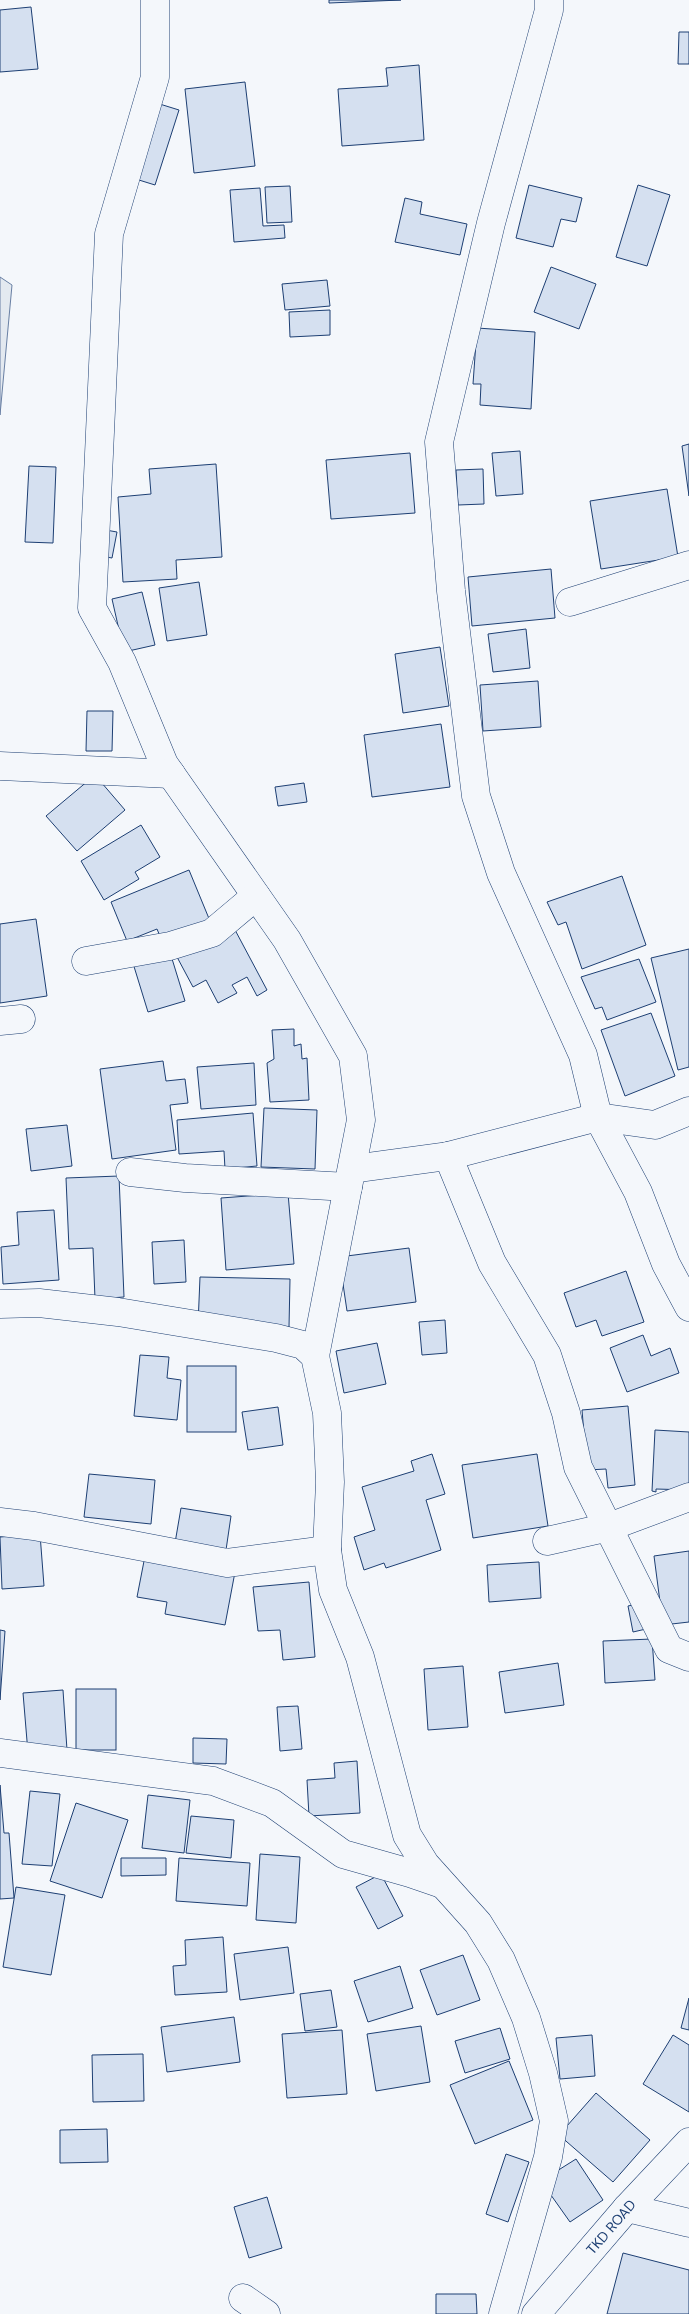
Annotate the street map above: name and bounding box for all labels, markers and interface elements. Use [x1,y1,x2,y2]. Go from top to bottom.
street label: TKD ROAD [582,2196,640,2258]

